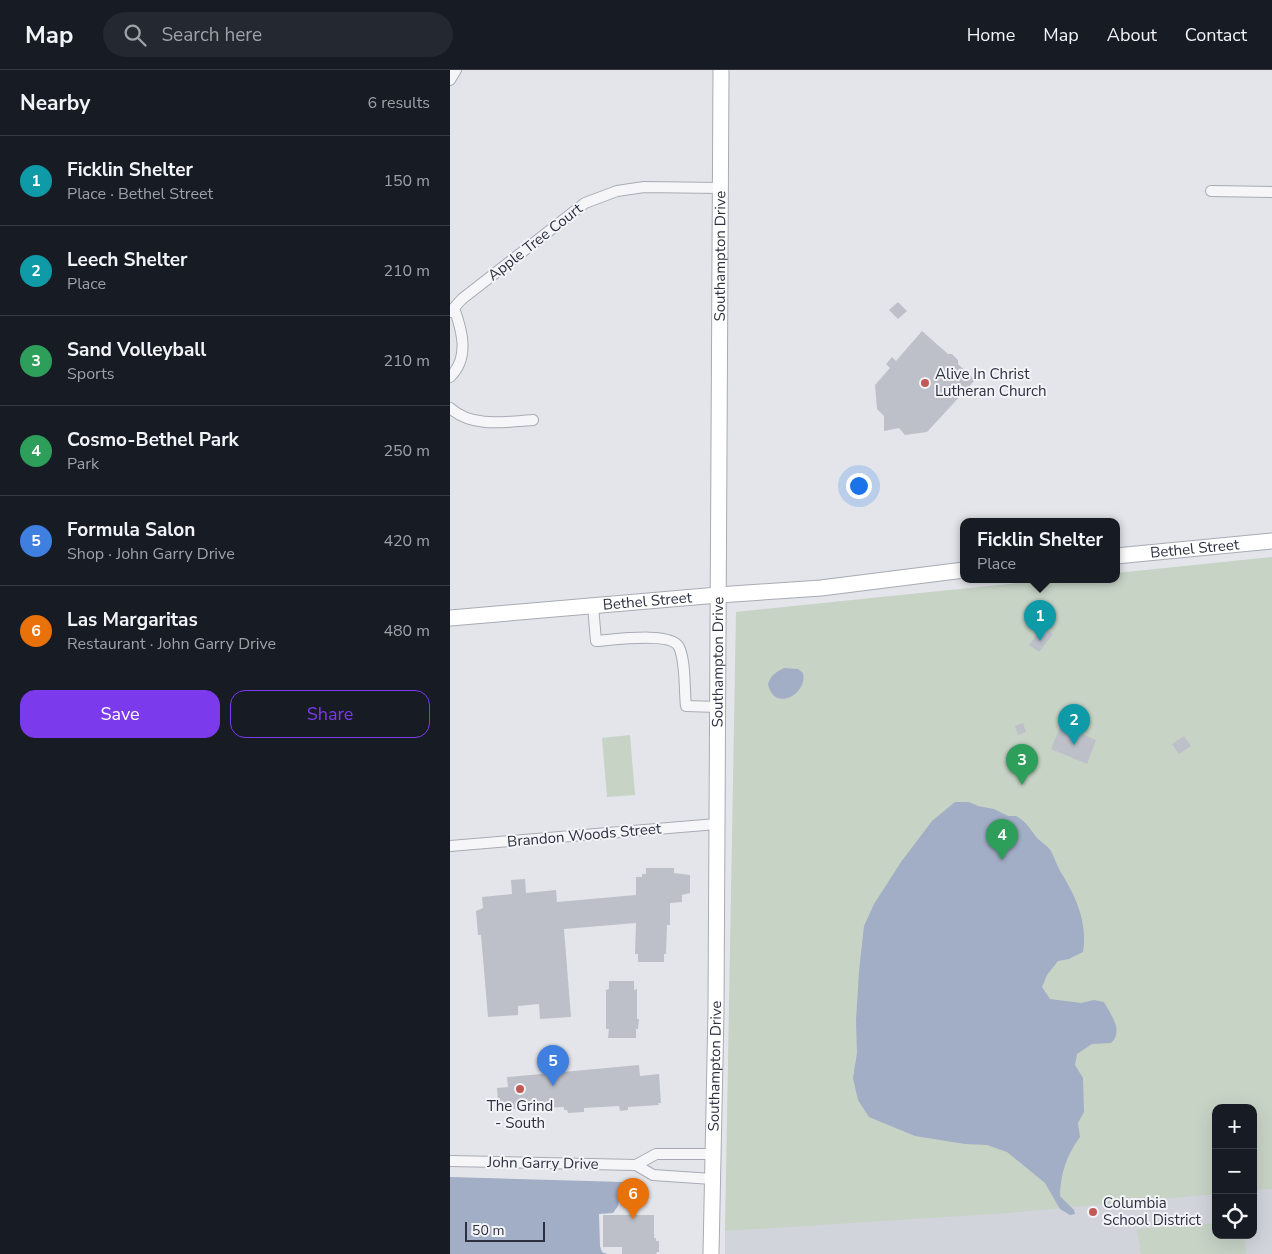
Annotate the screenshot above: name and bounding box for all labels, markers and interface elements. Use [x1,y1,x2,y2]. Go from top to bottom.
search box [103,12,453,57]
text: Map [25,19,73,51]
icon: search [121,21,149,49]
text: Search here [161,22,262,48]
text: Home [967,23,1015,47]
text: Map [1043,23,1079,47]
text: About [1107,23,1157,47]
text: Contact [1185,23,1247,47]
text: Nearby [20,89,90,117]
text: 6 results [368,92,430,114]
text: Ficklin Shelter [67,157,193,183]
text: 1 [31,170,41,192]
text: 150 m [383,170,430,192]
text: Place · Bethel Street [67,183,213,205]
street label: Southampton Drive [710,191,730,322]
street label: Apple Tree Court [484,198,587,285]
text: Leech Shelter [67,247,188,273]
text: 2 [31,260,41,282]
text: 210 m [383,260,430,282]
text: Place [67,273,106,295]
text: Sand Volleyball [67,337,206,363]
text: 3 [31,350,41,372]
text: 210 m [383,350,430,372]
text: Sports [67,363,115,385]
place label: Alive In Christ Lutheran Church [935,364,1047,401]
marker: Alive In Christ Lutheran Church [919,377,931,389]
text: Cosmo-Bethel Park [67,427,239,453]
text: 4 [31,440,41,462]
text: 250 m [383,440,430,462]
text: Park [67,453,99,475]
your location [846,473,872,499]
text: Formula Salon [67,517,195,543]
popup [960,518,1120,583]
text: Ficklin Shelter [977,527,1103,553]
text: 5 [31,530,41,552]
text: 420 m [383,530,430,552]
street label: Bethel Street [1149,534,1241,563]
text: Shop · John Garry Drive [67,543,235,565]
text: Place [977,553,1016,575]
street label: Bethel Street [602,587,693,615]
street label: Southampton Drive [708,597,728,728]
pin: 1 [1024,600,1056,641]
text: Las Margaritas [67,607,198,633]
text: 6 [31,620,41,642]
text: 480 m [383,620,430,642]
text: Restaurant · John Garry Drive [67,633,276,655]
button: Save [20,690,220,738]
button: Share [230,690,430,738]
pin: 2 [1058,704,1090,745]
pin: 3 [1006,744,1038,785]
street label: Brandon Woods Street [506,818,663,852]
pin: 4 [986,819,1018,860]
street label: Southampton Drive [704,1001,726,1132]
pin: 5 [537,1045,569,1086]
marker: The Grind - South [514,1083,526,1095]
place label: The Grind - South [487,1096,553,1133]
map controls [1212,1104,1257,1239]
button: + [1212,1104,1257,1149]
button: − [1212,1149,1257,1194]
street label: John Garry Drive [486,1152,599,1174]
pin: 6 [617,1178,649,1219]
place label: Columbia School District [1103,1193,1201,1230]
button: locate [1212,1194,1257,1239]
marker: Columbia School District [1087,1206,1099,1218]
scale bar [465,1219,545,1242]
text: 50 m [472,1221,504,1240]

